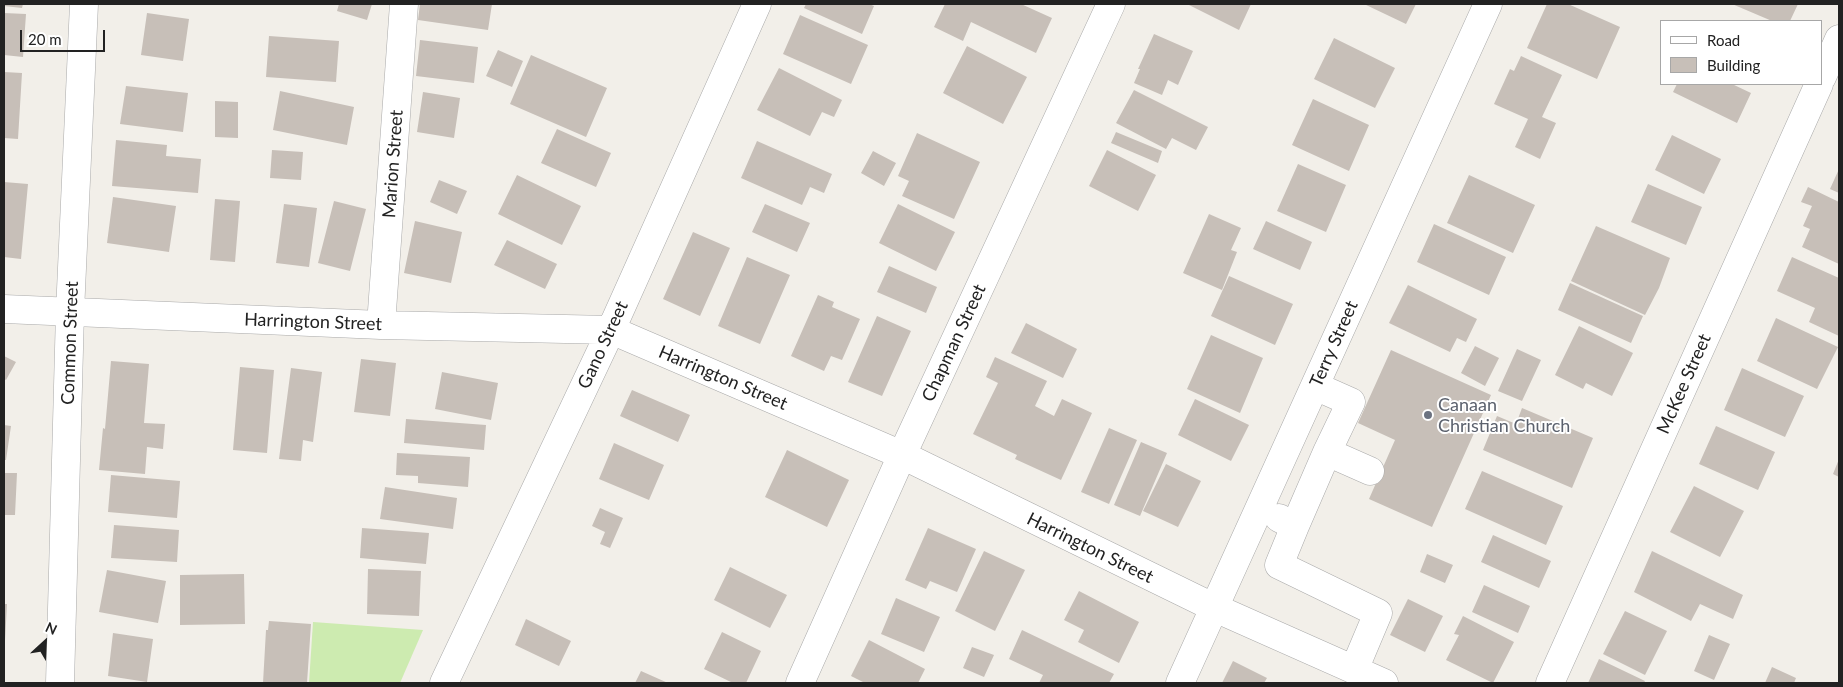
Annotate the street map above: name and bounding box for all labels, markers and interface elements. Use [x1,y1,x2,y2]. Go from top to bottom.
scale bar [22,20,108,52]
legend [1660,20,1823,85]
text: 20 m [28,30,62,48]
text: Road [1707,31,1740,49]
text: Building [1707,56,1760,74]
street label: Marion Street [378,109,408,219]
street label: Common Street [57,281,83,405]
street label: Chapman Street [917,281,991,405]
street label: Terry Street [1305,297,1363,391]
street label: Gano Street [573,298,633,392]
street label: Harrington Street [244,309,382,335]
street label: McKee Street [1652,331,1716,437]
street label: Harrington Street [655,341,791,415]
place label: Canaan Christian Church [1438,394,1570,436]
marker: Canaan Christian Church [1422,409,1434,421]
street label: Harrington Street [1023,508,1157,588]
north arrow [20,617,70,667]
text: N [43,618,60,638]

